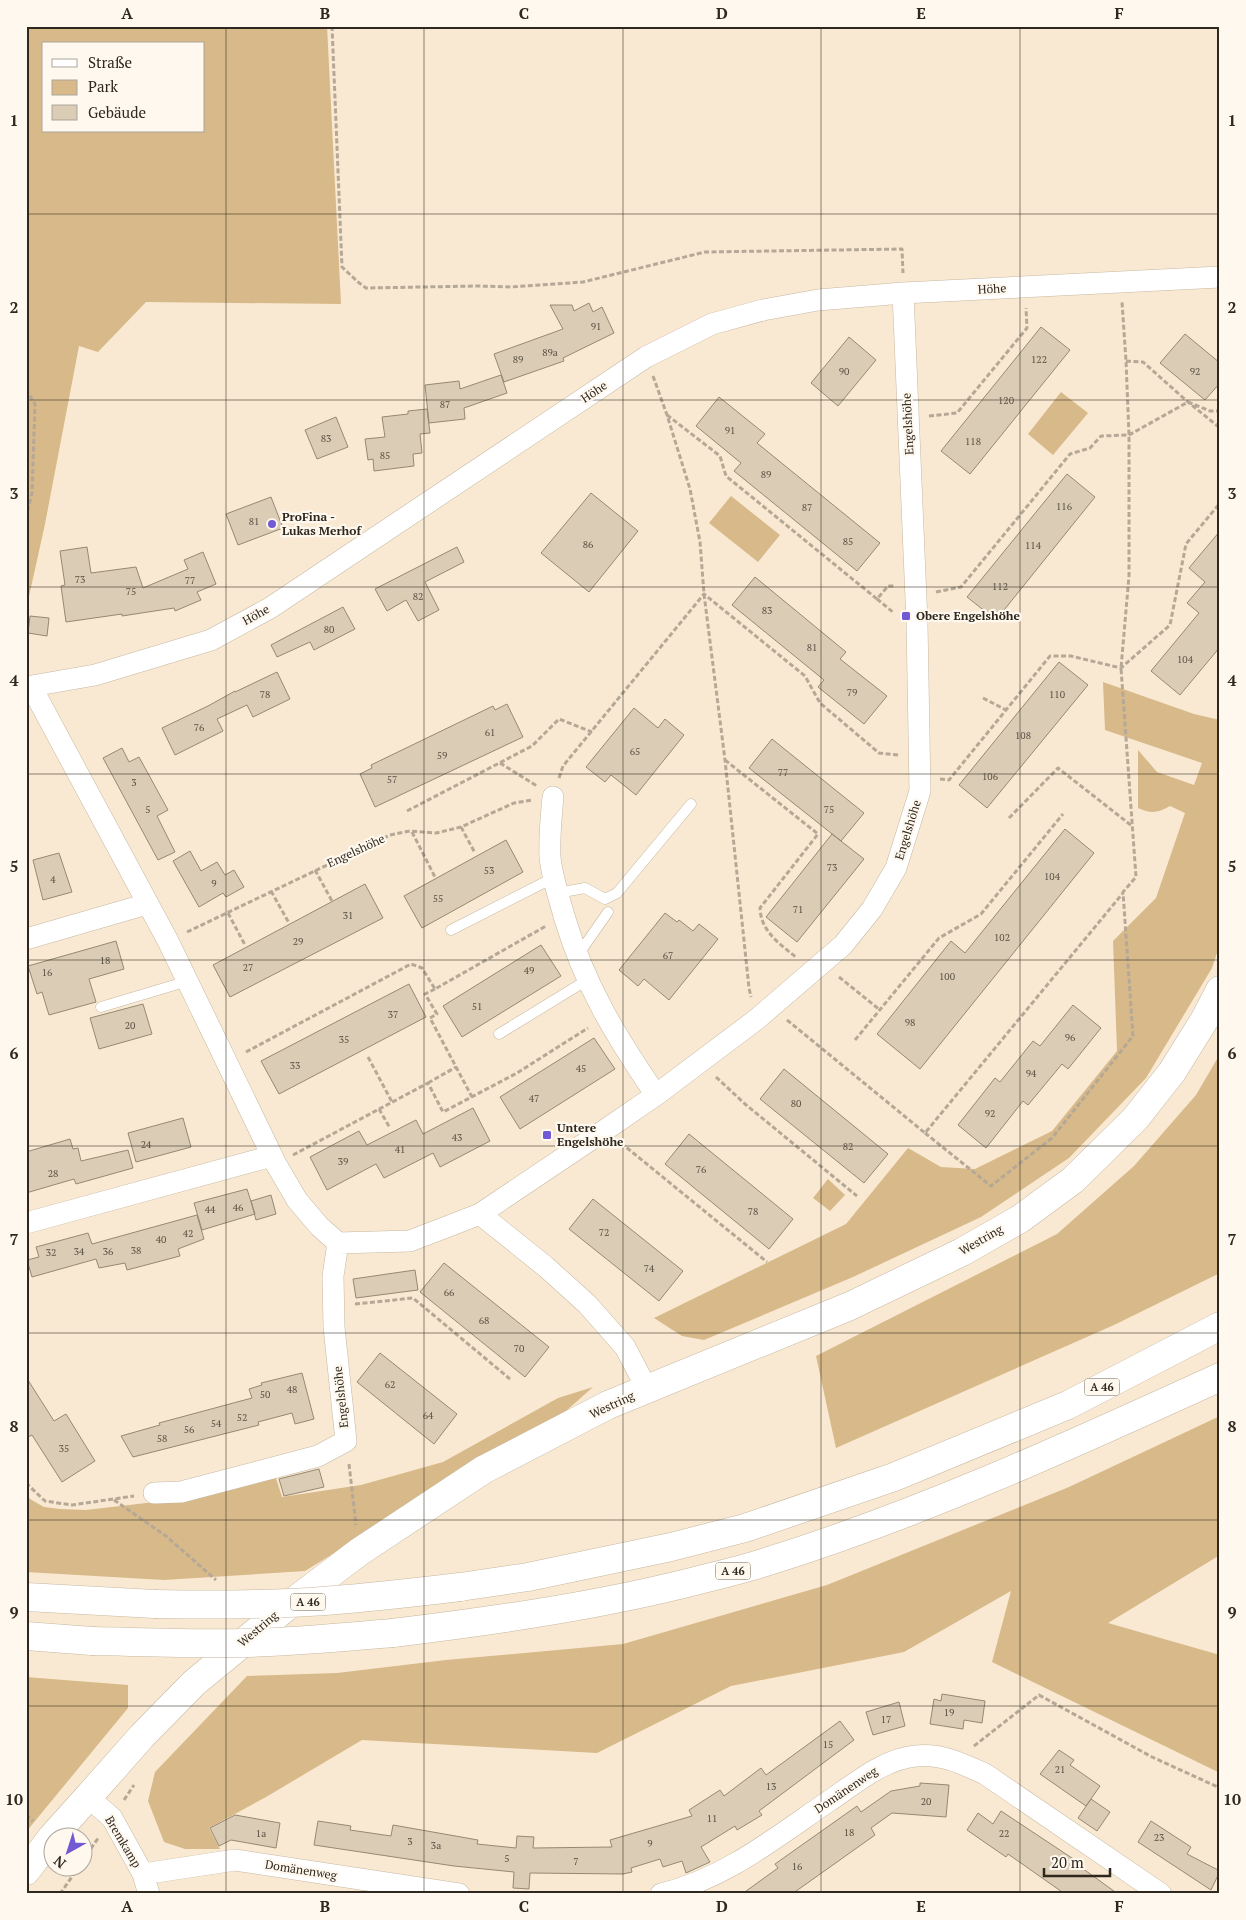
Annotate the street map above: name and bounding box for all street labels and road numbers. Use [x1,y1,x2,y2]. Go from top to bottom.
street label: Höhe [977,280,1007,297]
street label: Höhe [578,377,610,406]
street label: Engelshöhe [898,393,917,455]
street label: Höhe [240,601,272,628]
street label: Engelshöhe [891,798,924,862]
street label: Engelshöhe [325,831,387,870]
street label: Westring [956,1221,1006,1258]
street label: Engelshöhe [330,1365,351,1429]
road number: A 46 [1084,1378,1120,1395]
street label: Westring [587,1387,637,1421]
road number: A 46 [716,1562,750,1580]
road number: A 46 [290,1594,326,1610]
street label: Westring [235,1607,281,1650]
street label: Domänenweg [811,1763,881,1816]
street label: Bremkamp [102,1813,145,1871]
street label: Domänenweg [264,1856,339,1883]

